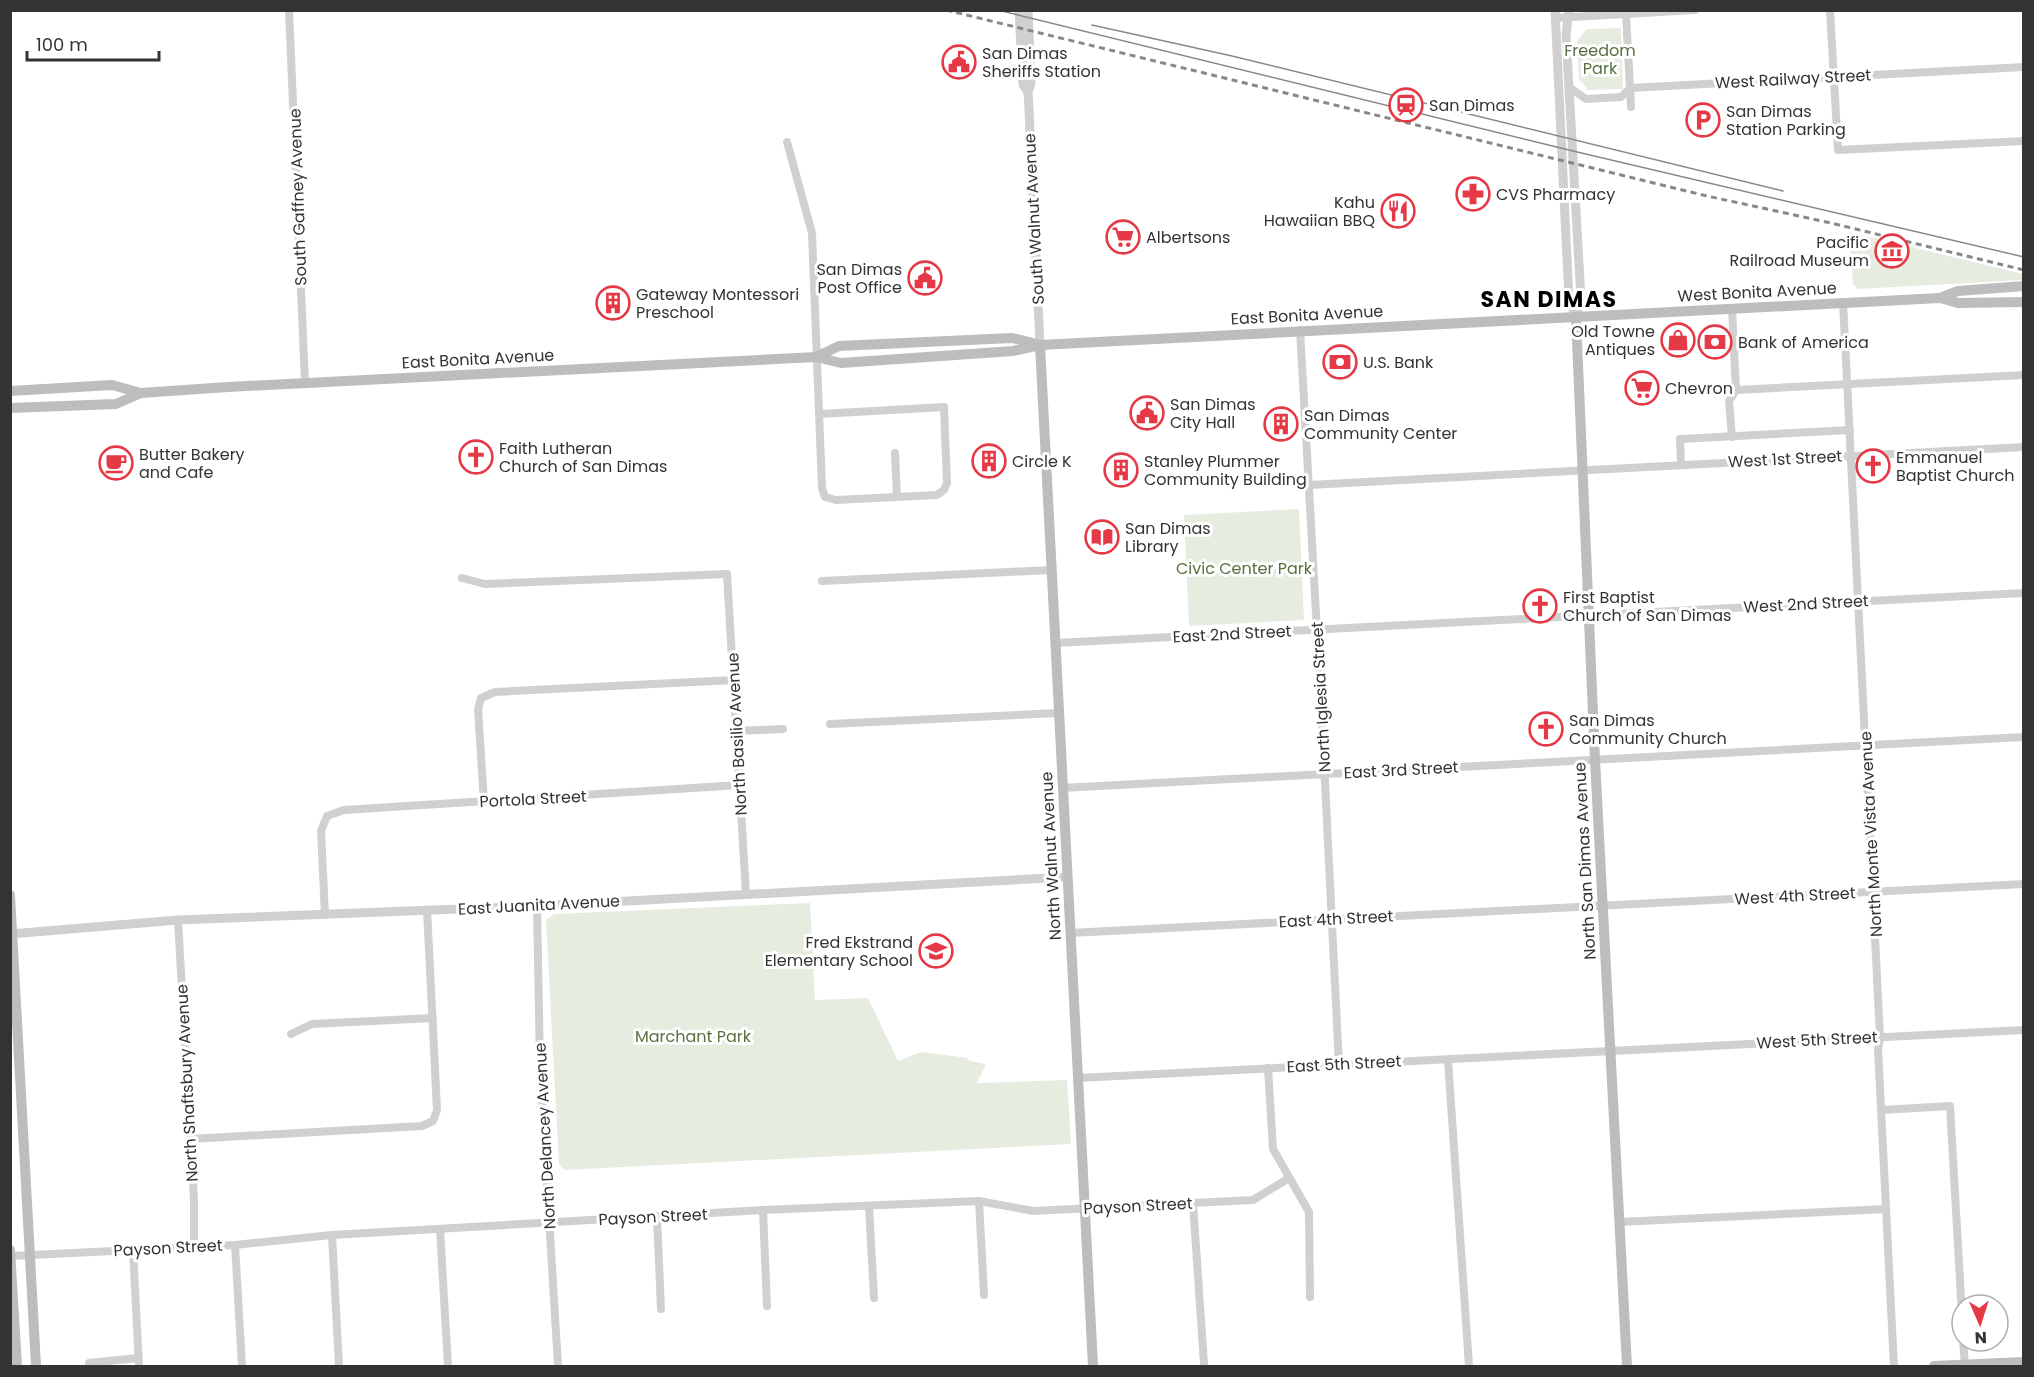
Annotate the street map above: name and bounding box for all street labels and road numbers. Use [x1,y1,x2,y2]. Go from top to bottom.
street label: West Railway Street [1714,63,1872,95]
street label: South Gaffney Avenue [283,108,313,286]
street label: South Walnut Avenue [1018,133,1050,305]
street label: West Bonita Avenue [1677,276,1837,308]
street label: East Bonita Avenue [1230,300,1384,330]
street label: East Bonita Avenue [401,344,555,374]
street label: West 1st Street [1727,445,1843,473]
street label: West 2nd Street [1743,589,1869,619]
street label: East 2nd Street [1172,619,1292,649]
street label: North Iglesia Street [1306,621,1336,773]
street label: North Basilio Avenue [721,652,753,816]
street label: North Monte Vista Avenue [1854,730,1888,938]
street label: East 3rd Street [1343,756,1459,784]
street label: North San Dimas Avenue [1568,762,1602,960]
street label: North Walnut Avenue [1035,771,1067,941]
street label: Portola Street [479,785,587,813]
street label: West 4th Street [1734,881,1856,911]
street label: East Juanita Avenue [457,889,621,921]
street label: East 4th Street [1278,905,1394,933]
street label: North Shaftsbury Avenue [170,983,204,1183]
street label: West 5th Street [1756,1025,1878,1055]
street label: North Delancey Avenue [529,1042,561,1230]
street label: East 5th Street [1286,1050,1402,1078]
street label: Payson Street [1083,1192,1193,1220]
street label: Payson Street [598,1203,708,1231]
street label: Payson Street [113,1234,223,1262]

